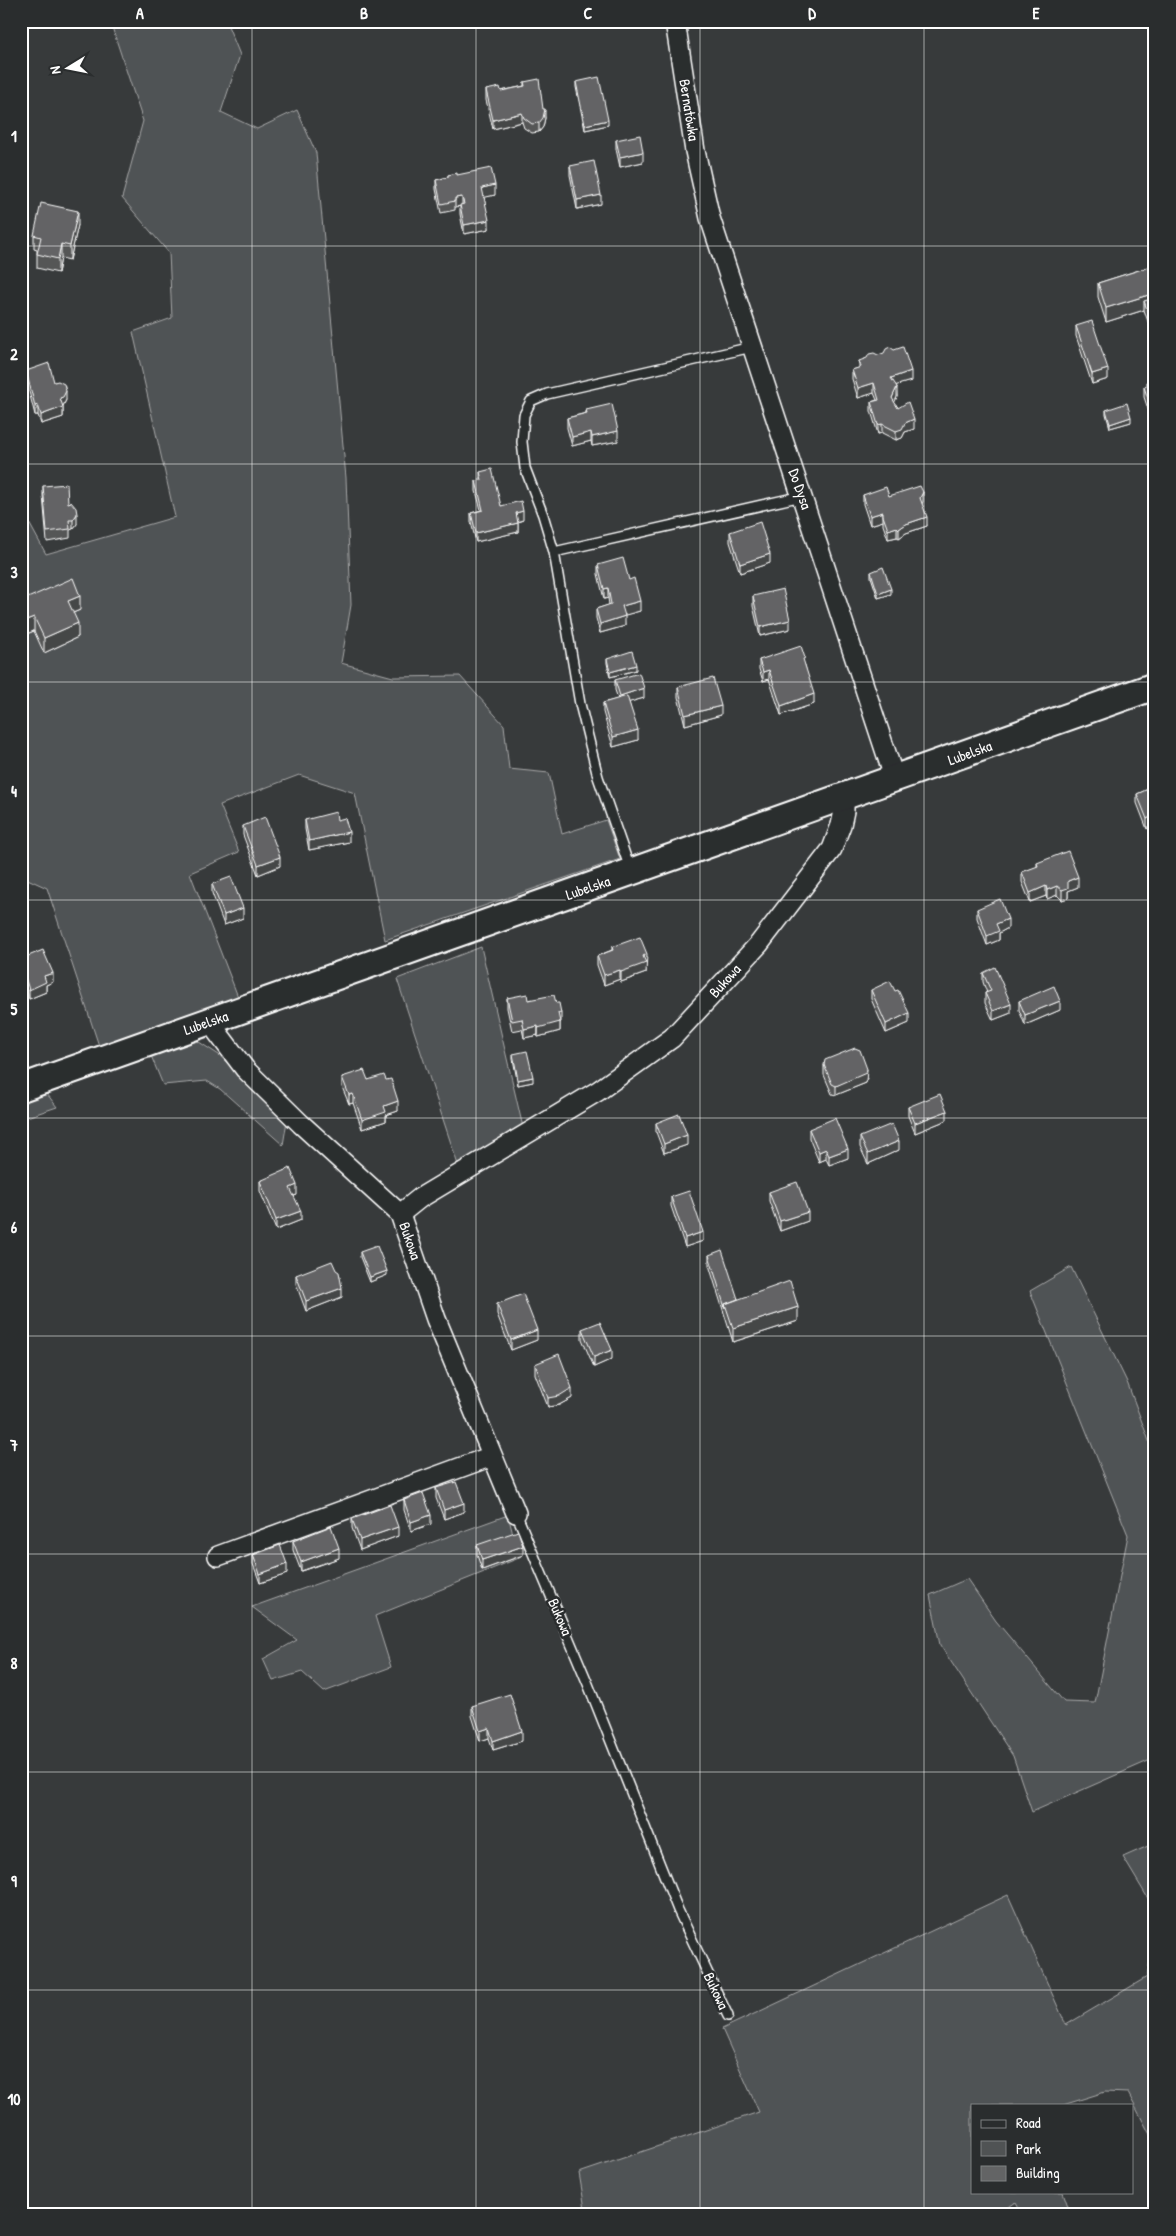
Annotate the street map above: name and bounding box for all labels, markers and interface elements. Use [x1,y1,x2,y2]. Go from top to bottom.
text: A [136,2,144,24]
text: B [360,2,368,24]
text: C [584,2,593,24]
text: D [808,2,816,24]
text: E [1032,2,1040,24]
north arrow [42,42,92,92]
text: N [45,64,65,76]
street label: Bernatówka [674,78,705,142]
text: 1 [11,125,17,147]
text: 2 [10,343,18,365]
street label: Do Dysa [784,466,817,512]
text: 3 [10,561,18,583]
street label: Lubelska [945,735,995,770]
text: 4 [11,780,17,802]
street label: Lubelska [563,870,613,905]
street label: Bukowa [704,959,745,1002]
text: 5 [11,998,18,1020]
street label: Lubelska [181,1005,231,1040]
text: 6 [11,1216,18,1238]
street label: Bukowa [394,1219,427,1263]
text: 7 [9,1434,18,1456]
street label: Bukowa [543,1595,578,1639]
text: 8 [11,1652,18,1674]
text: 9 [11,1870,17,1892]
street label: Bukowa [699,1969,734,2013]
text: 10 [8,2088,20,2110]
legend [971,2104,1134,2194]
text: Road [1016,2112,1041,2133]
text: Park [1016,2138,1041,2159]
text: Building [1016,2162,1060,2183]

